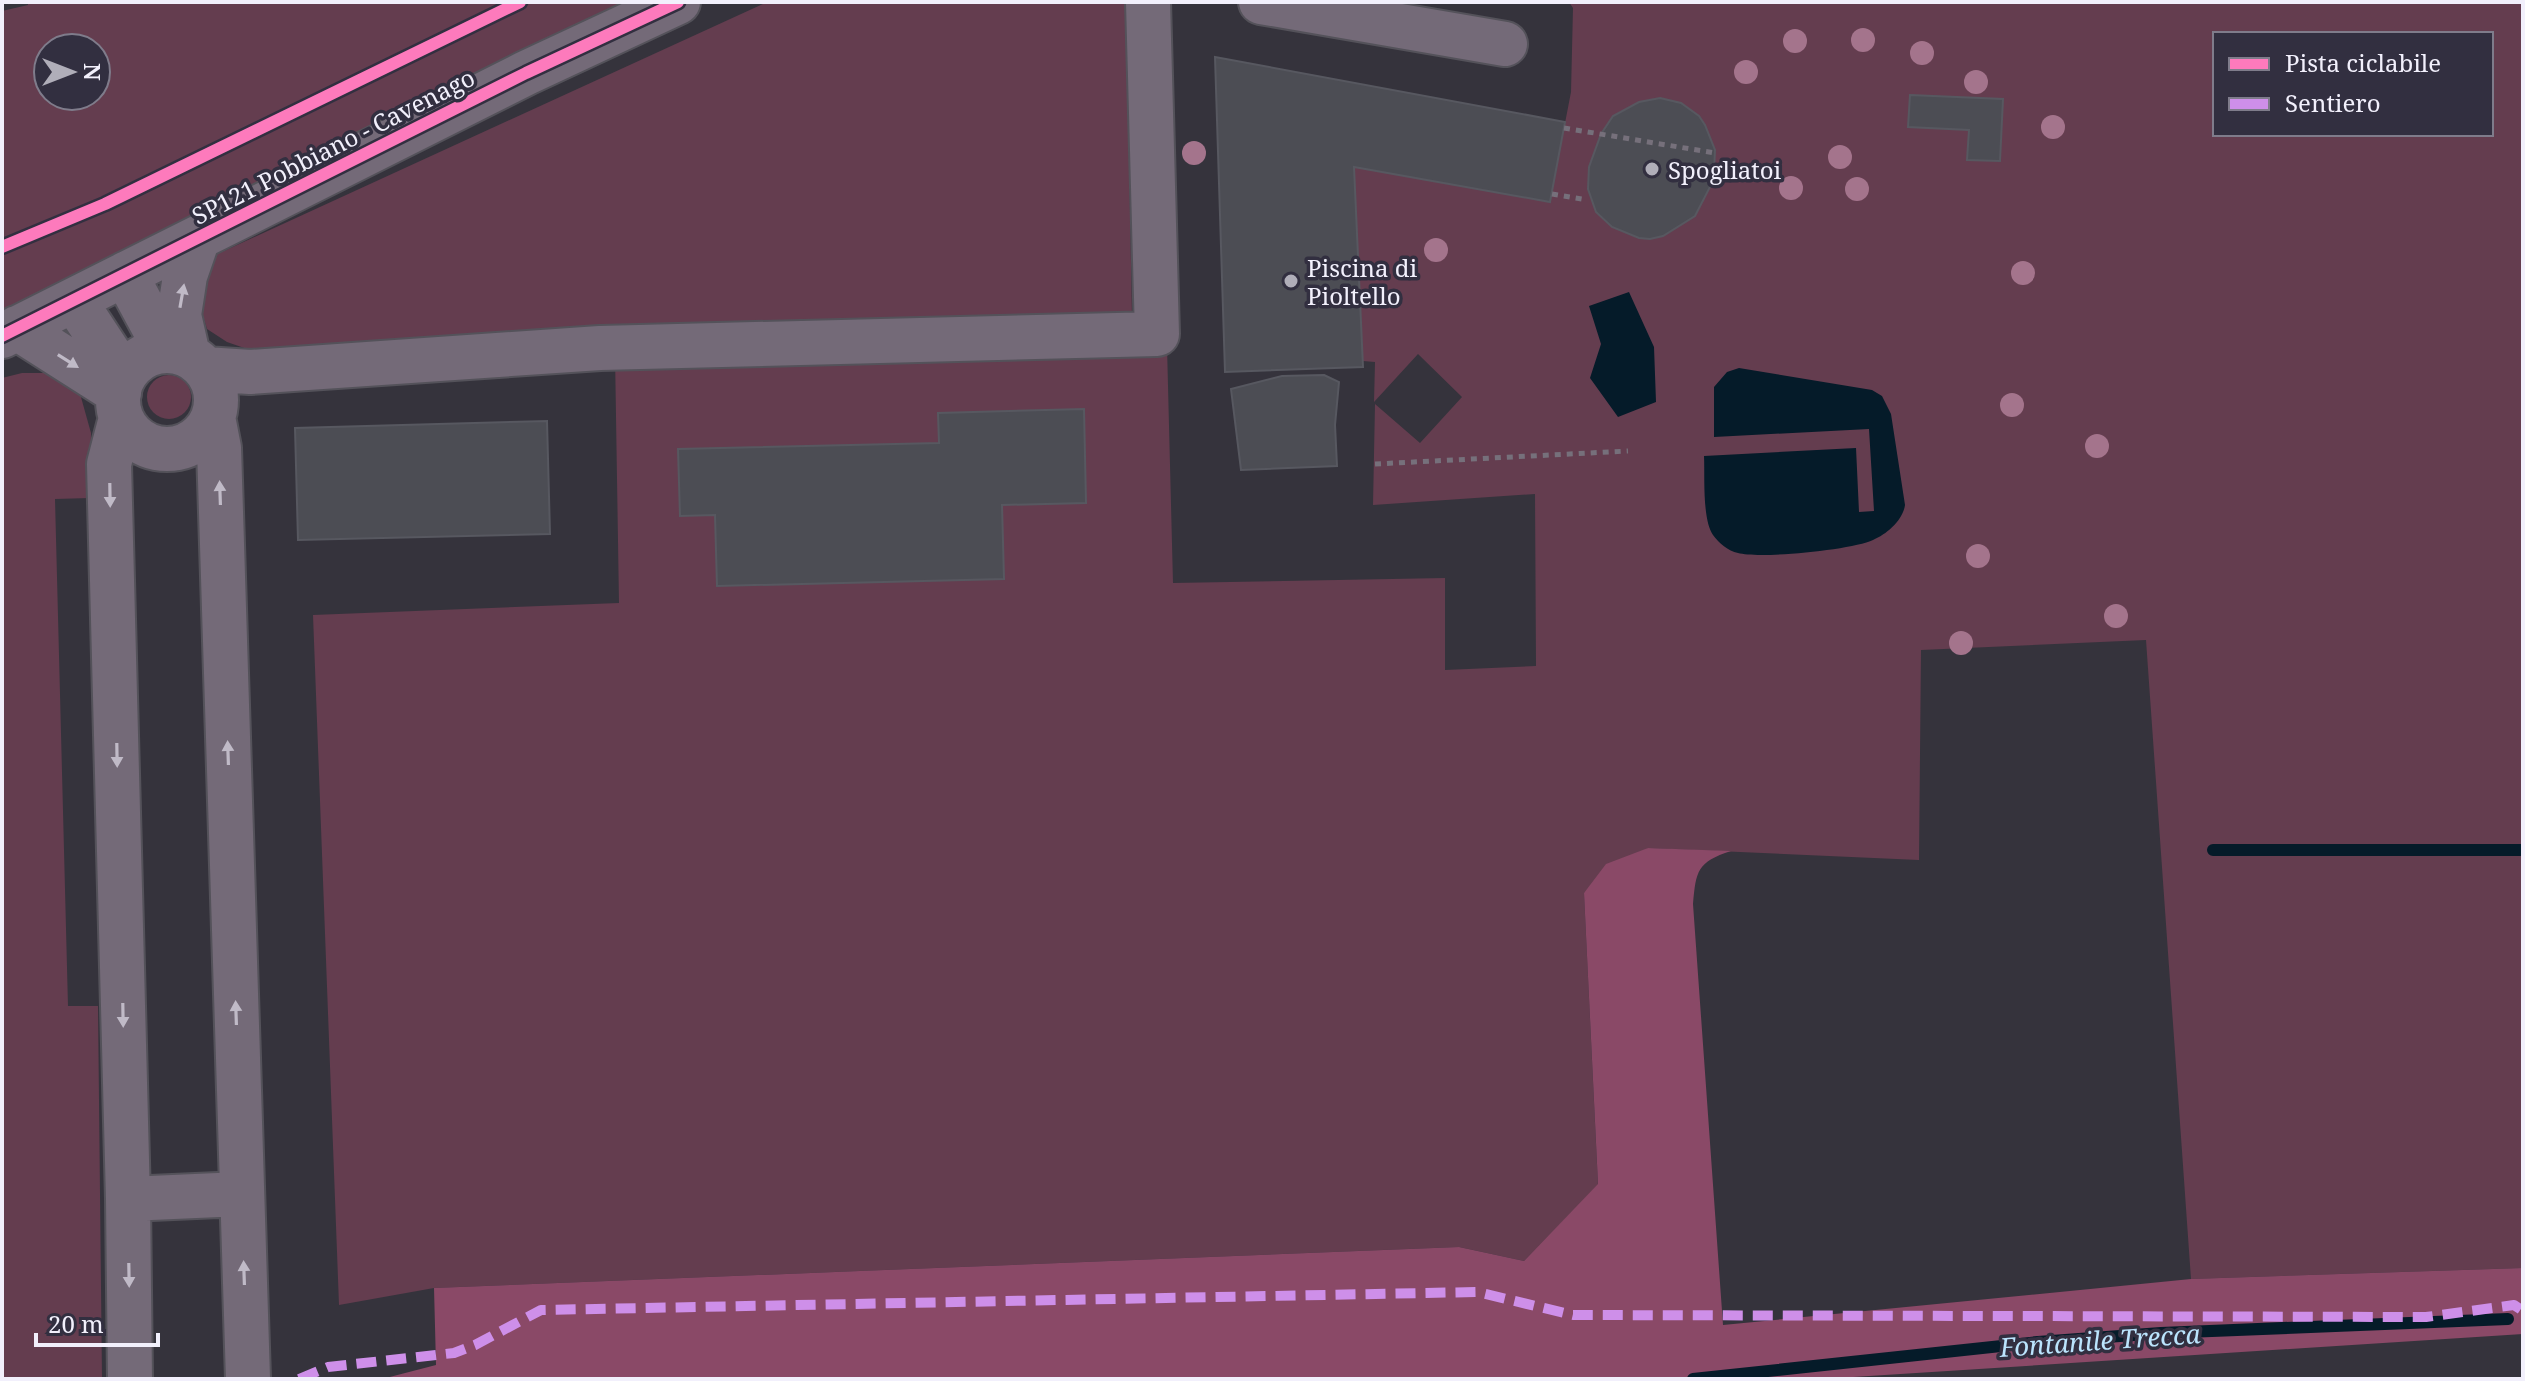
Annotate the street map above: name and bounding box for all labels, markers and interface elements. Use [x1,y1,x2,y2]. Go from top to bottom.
north arrow [32,32,112,112]
legend [2213,32,2493,136]
text: Pista ciclabile [2285,46,2441,79]
street label: SP121 Pobbiano - Cavenago [186,60,480,232]
text: N [78,63,108,81]
text: Sentiero [2285,86,2381,119]
place label: Spogliatoi [1668,153,1781,186]
marker: Spogliatoi [1643,160,1661,178]
place label: Piscina di Pioltello [1307,251,1417,312]
marker: Piscina di Pioltello [1282,272,1300,290]
one-way arrow [176,283,188,308]
one-way arrow [57,353,78,368]
one-way arrow [214,480,226,505]
one-way arrow [104,483,116,508]
one-way arrow [221,740,234,765]
one-way arrow [110,743,123,768]
one-way arrow [229,1000,242,1025]
one-way arrow [117,1003,130,1028]
one-way arrow [238,1260,251,1285]
one-way arrow [123,1263,135,1288]
scale bar [36,1297,158,1347]
text: 20 m [48,1307,104,1340]
water label: Fontanile Trecca [1997,1315,2202,1365]

